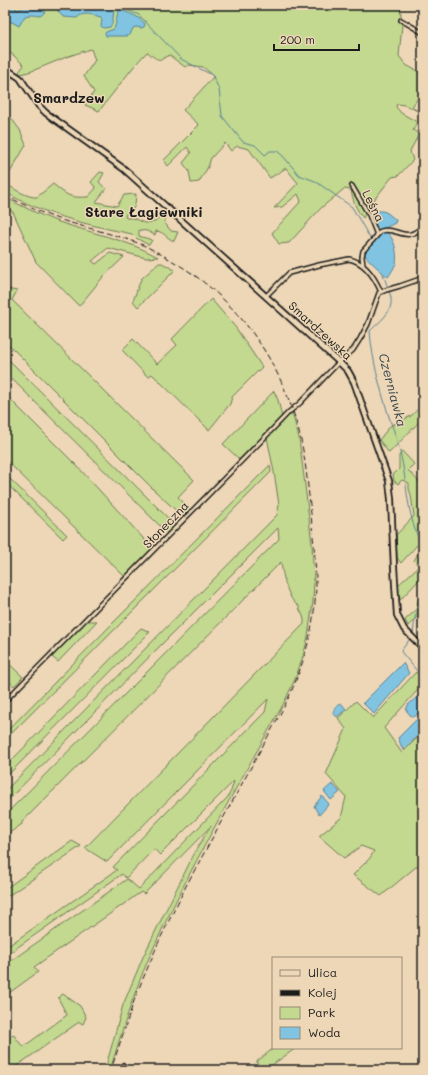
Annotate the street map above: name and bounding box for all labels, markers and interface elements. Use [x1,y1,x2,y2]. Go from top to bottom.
scale bar [274,26,359,52]
text: 200 m [280,31,315,47]
district label: Smardzew [33,88,105,107]
street label: Leśna [359,187,389,224]
district label: Stare Łagiewniki [85,202,203,221]
street label: Smardzewska [285,297,356,363]
water label: Czerniawka [376,351,411,429]
street label: Słoneczna [139,497,192,551]
legend [272,957,402,1049]
text: Ulica [308,964,337,980]
text: Kolej [308,984,337,1000]
text: Park [308,1004,335,1020]
text: Woda [308,1024,341,1040]

